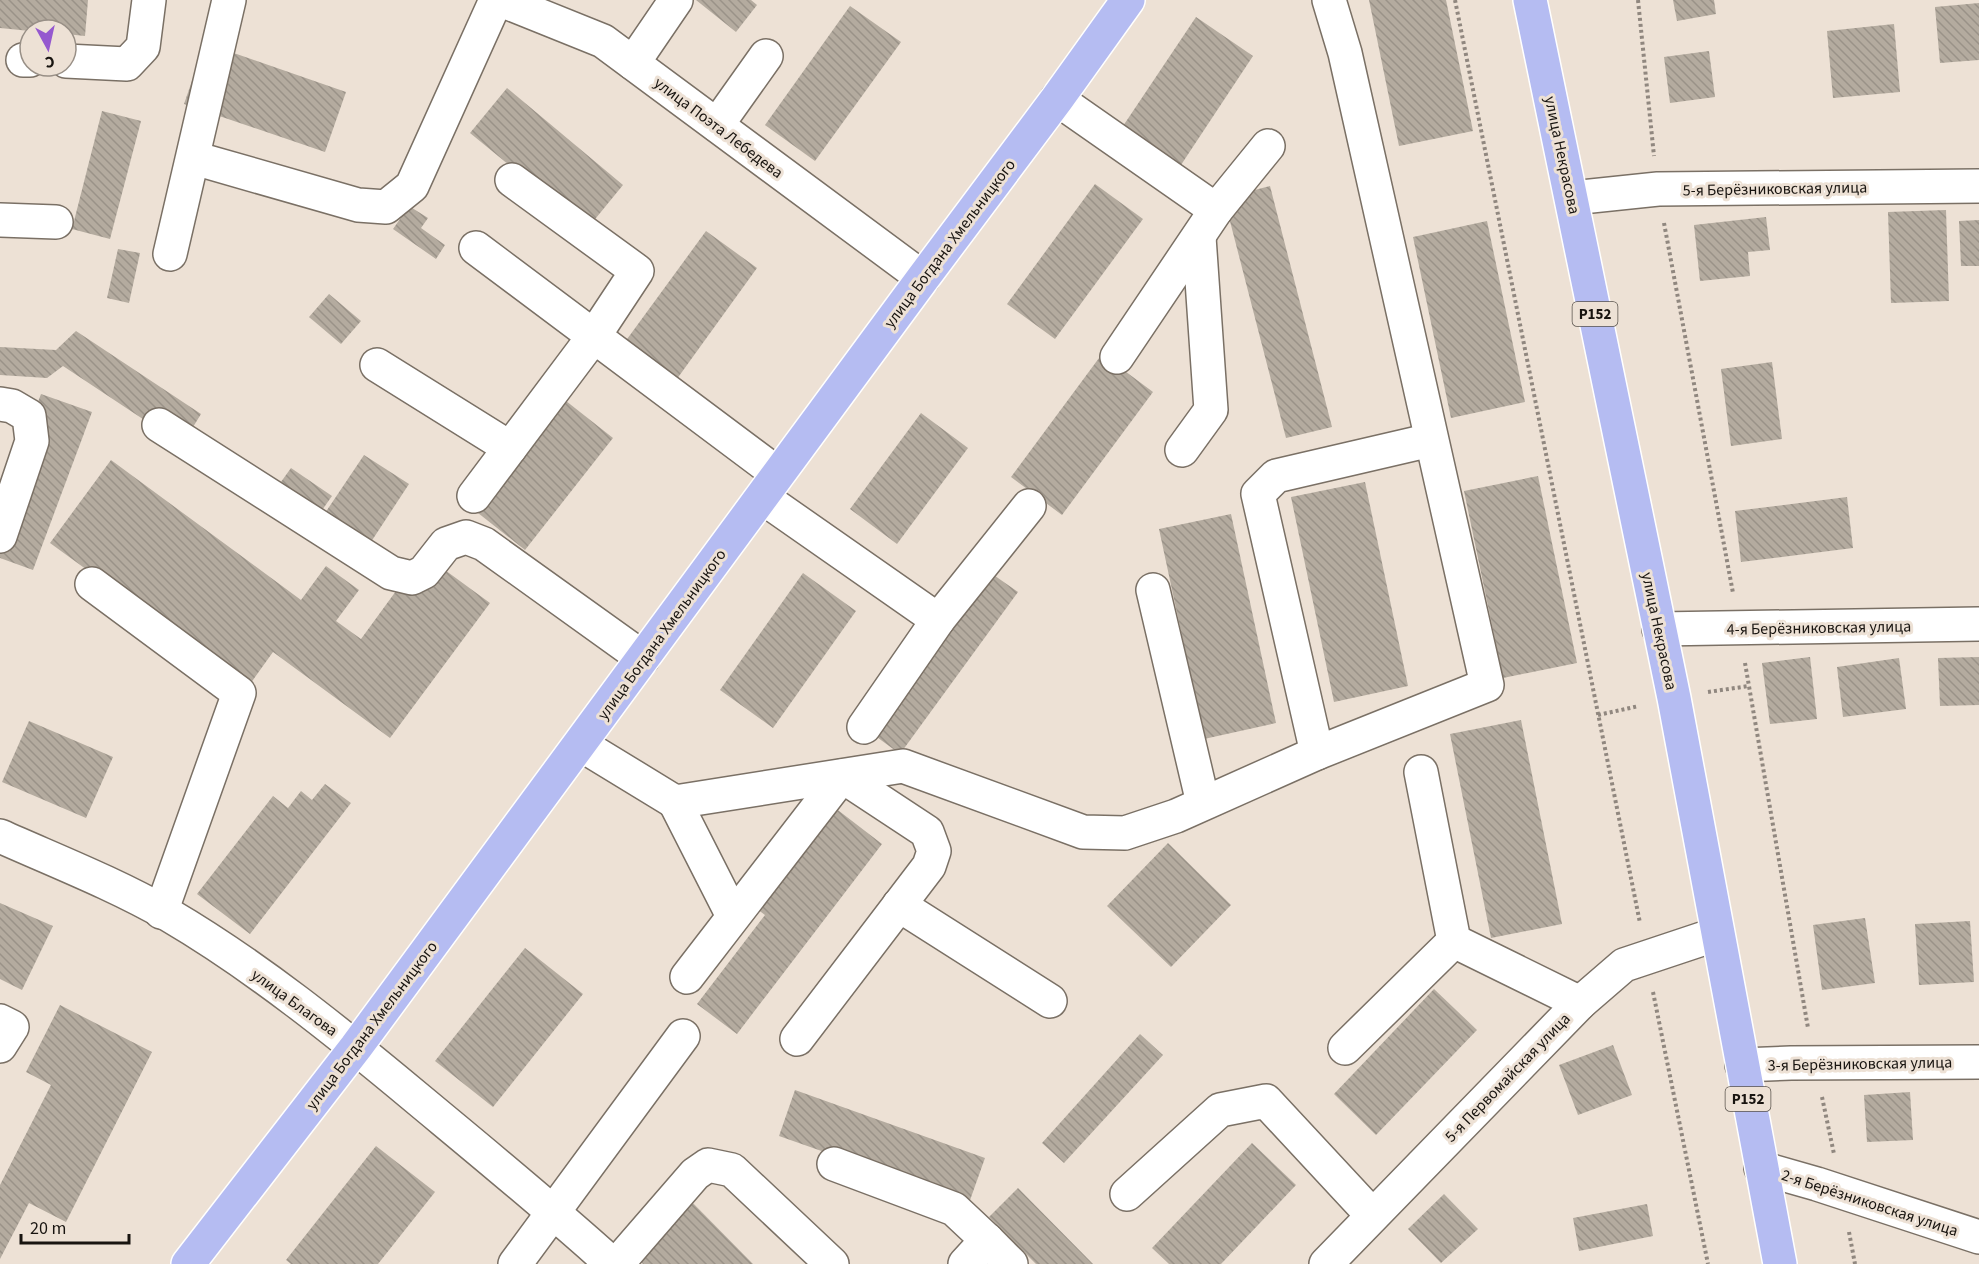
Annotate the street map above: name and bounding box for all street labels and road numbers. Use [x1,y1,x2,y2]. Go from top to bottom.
street label: улица Поэта Лебедева [649,72,787,184]
street label: улица Некрасова [1539,94,1585,216]
street label: улица Богдана Хмельницкого [879,155,1021,333]
street label: 5-я Берёзниковская улица [1683,176,1867,202]
road number: Р152 [1572,302,1618,326]
street label: улица Богдана Хмельницкого [592,545,731,724]
street label: улица Некрасова [1636,570,1682,692]
street label: 4-я Берёзниковская улица [1727,615,1911,641]
street label: улица Богдана Хмельницкого [301,937,443,1115]
street label: улица Благова [247,964,342,1042]
street label: 5-я Первомайская улица [1440,1008,1575,1147]
street label: 3-я Берёзниковская улица [1768,1051,1952,1077]
road number: Р152 [1726,1087,1770,1111]
street label: 2-я Берёзниковская улица [1779,1164,1961,1242]

